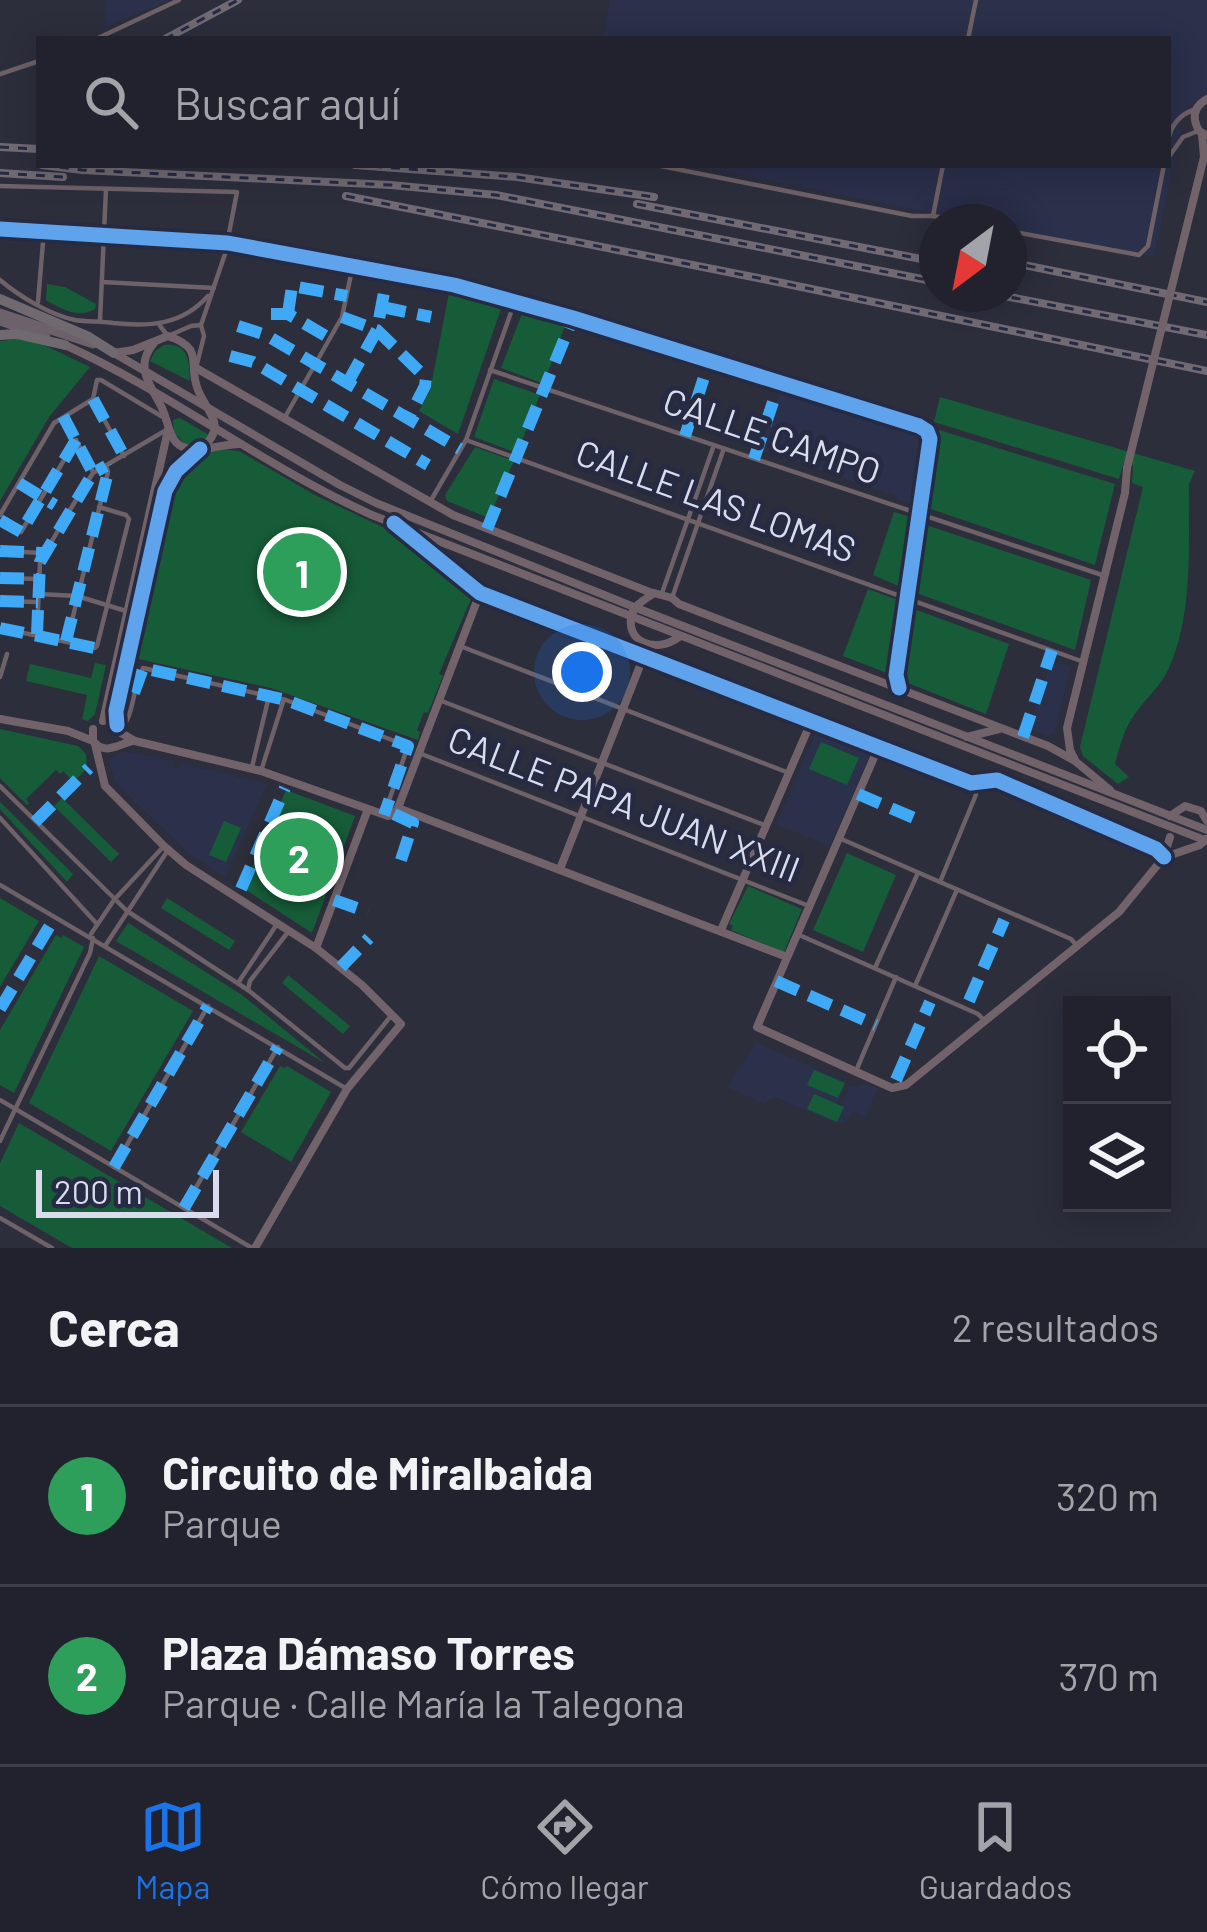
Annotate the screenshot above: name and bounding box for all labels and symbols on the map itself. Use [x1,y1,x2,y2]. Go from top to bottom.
north arrow [919,204,1027,312]
street label: CALLE CAMPO [658,377,887,492]
street label: CALLE LAS LOMAS [571,429,862,570]
pin: 1 [263,527,341,617]
your location [552,642,612,702]
street label: CALLE PAPA JUAN XXIII [443,716,806,890]
pin: 2 [260,812,338,902]
scale bar [36,1164,219,1217]

